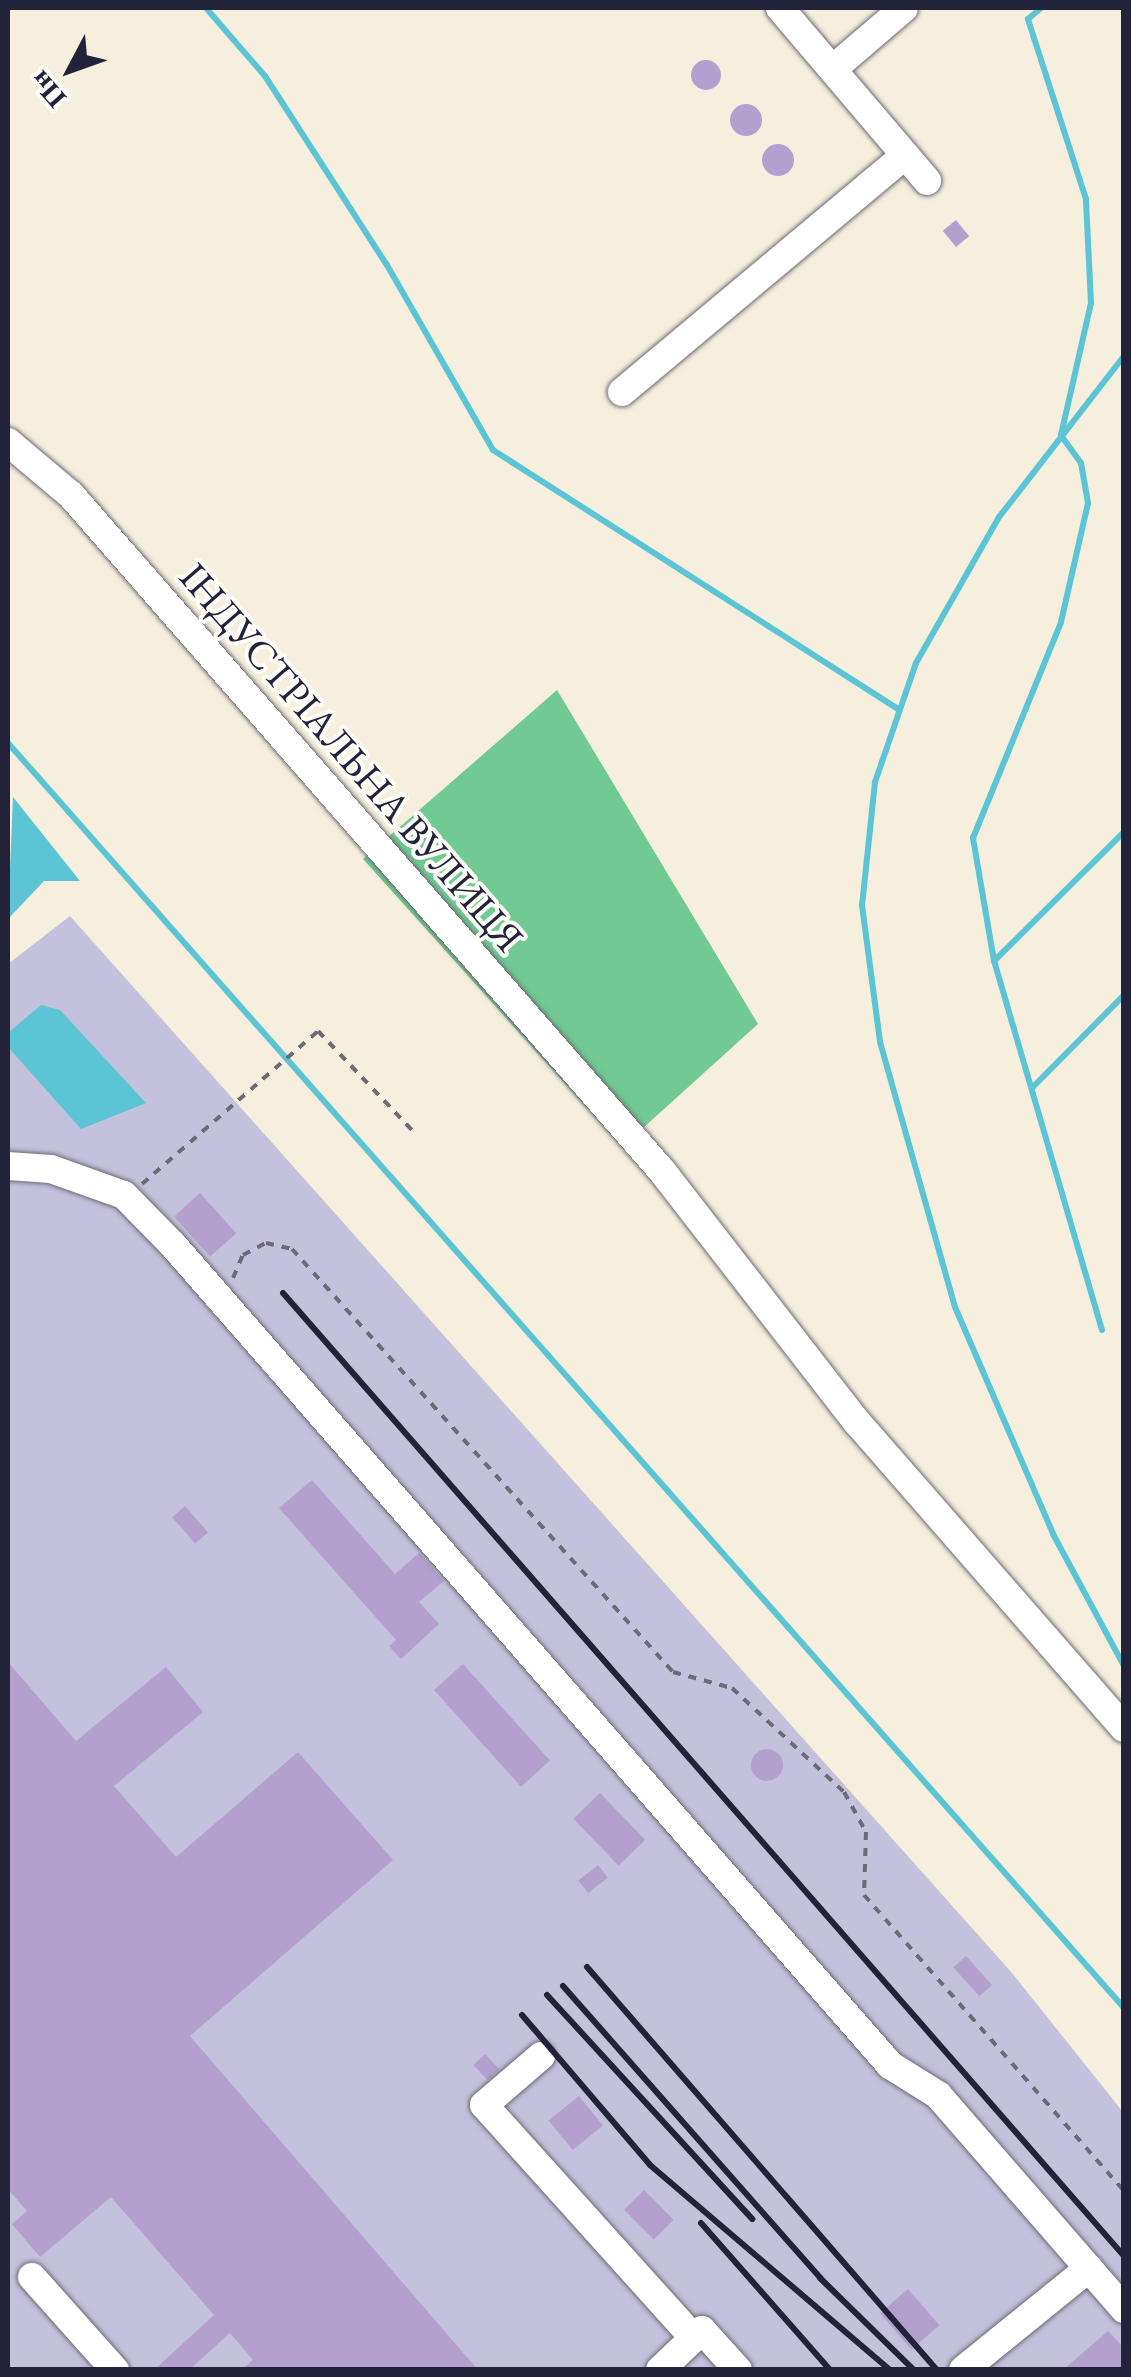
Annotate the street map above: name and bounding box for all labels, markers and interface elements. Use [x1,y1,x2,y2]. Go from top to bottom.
north arrow [20,20,120,120]
text: Пн [21,63,74,116]
street label: ІНДУСТРІАЛЬНА ВУЛИЦЯ [170,553,534,961]

